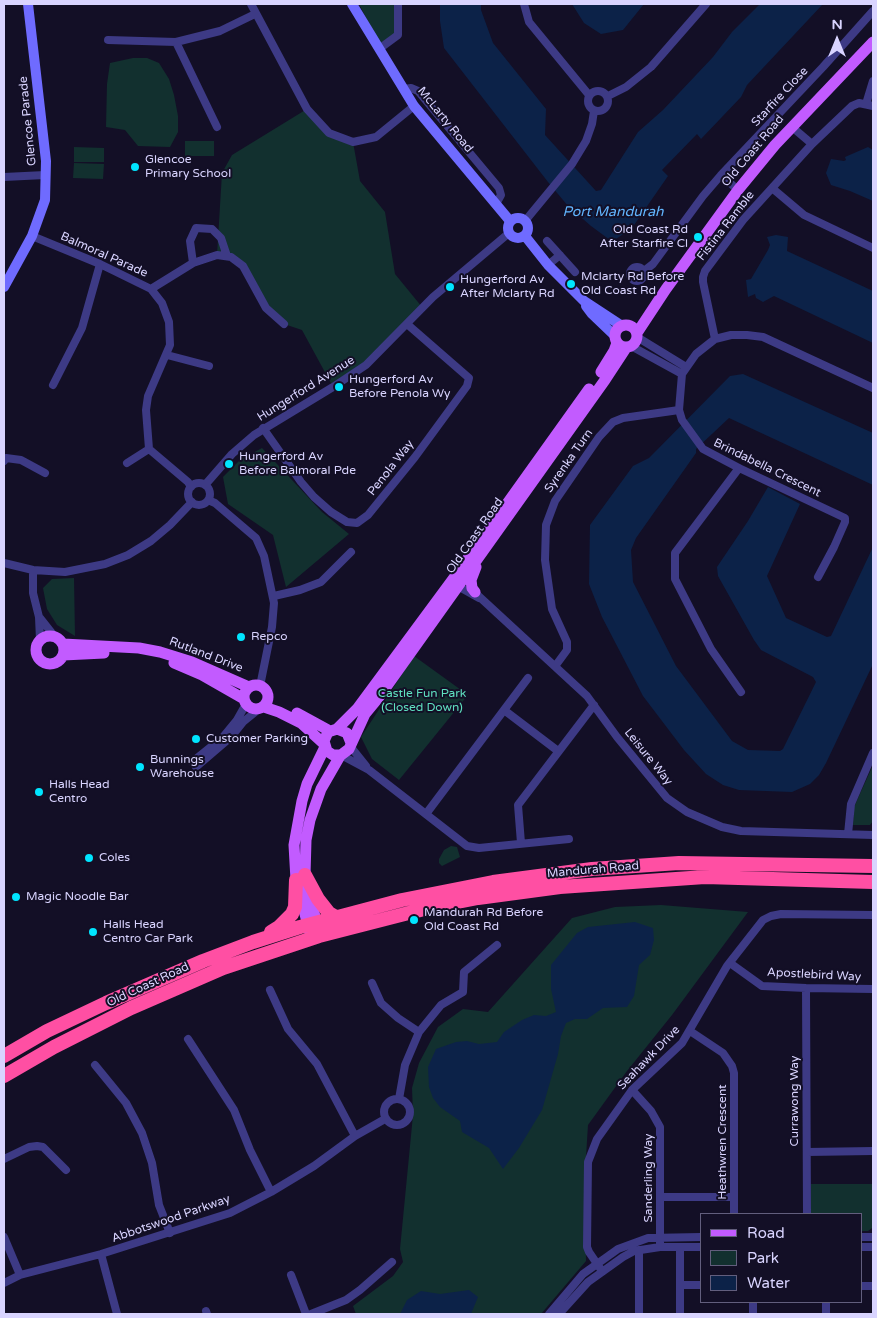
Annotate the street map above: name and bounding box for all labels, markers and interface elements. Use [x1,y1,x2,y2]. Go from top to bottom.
north arrow [812,15,862,65]
text: N [831,16,843,33]
street label: Starfire Close [749,64,811,130]
street label: Glencoe Parade [16,76,40,166]
street label: McLarty Road [414,84,476,156]
street label: Old Coast Road [719,112,787,190]
place label: Glencoe Primary School [145,153,231,181]
marker: Glencoe Primary School [129,161,141,173]
street label: Fistina Ramble [694,188,758,264]
water label: Port Mandurah [562,204,664,220]
place label: Old Coast Rd After Starfire Cl [599,223,688,251]
street label: Balmoral Parade [58,229,150,281]
marker: Old Coast Rd After Starfire Cl [692,231,704,243]
place label: Mclarty Rd Before Old Coast Rd [581,270,684,298]
place label: Hungerford Av After Mclarty Rd [460,273,555,301]
marker: Mclarty Rd Before Old Coast Rd [565,278,577,290]
marker: Hungerford Av After Mclarty Rd [444,281,456,293]
street label: Hungerford Avenue [255,353,357,425]
place label: Hungerford Av Before Penola Wy [349,373,451,401]
marker: Hungerford Av Before Penola Wy [333,381,345,393]
street label: Syrenka Turn [542,427,596,495]
street label: Brindabella Crescent [711,436,823,500]
street label: Penola Way [365,437,417,499]
place label: Hungerford Av Before Balmoral Pde [239,450,356,478]
marker: Hungerford Av Before Balmoral Pde [223,458,235,470]
street label: Old Coast Road [444,495,506,577]
place label: Repco [251,630,288,644]
marker: Repco [235,631,247,643]
street label: Rutland Drive [167,634,245,676]
park label: Castle Fun Park (Closed Down) [378,687,466,715]
street label: Leisure Way [621,726,675,788]
place label: Customer Parking [206,732,308,746]
marker: Customer Parking [190,733,202,745]
place label: Bunnings Warehouse [150,753,214,781]
marker: Bunnings Warehouse [134,761,146,773]
place label: Halls Head Centro [49,778,110,806]
marker: Halls Head Centro [33,786,45,798]
place label: Coles [99,851,130,865]
marker: Coles [83,852,95,864]
street label: Mandurah Road [546,859,640,881]
place label: Magic Noodle Bar [26,890,129,904]
marker: Magic Noodle Bar [10,891,22,903]
place label: Mandurah Rd Before Old Coast Rd [424,906,543,934]
marker: Mandurah Rd Before Old Coast Rd [408,914,420,926]
place label: Halls Head Centro Car Park [103,918,193,946]
marker: Halls Head Centro Car Park [87,926,99,938]
street label: Old Coast Road [105,960,191,1010]
street label: Apostlebird Way [767,965,861,985]
street label: Seahawk Drive [615,1023,683,1093]
street label: Currawong Way [788,1056,802,1146]
street label: Heathwren Crescent [716,1084,730,1200]
street label: Sanderling Way [642,1133,656,1223]
street label: Abbotswood Parkway [110,1192,232,1246]
legend [700,1213,862,1303]
text: Road [747,1224,785,1242]
text: Park [747,1249,779,1267]
text: Water [747,1274,790,1292]

